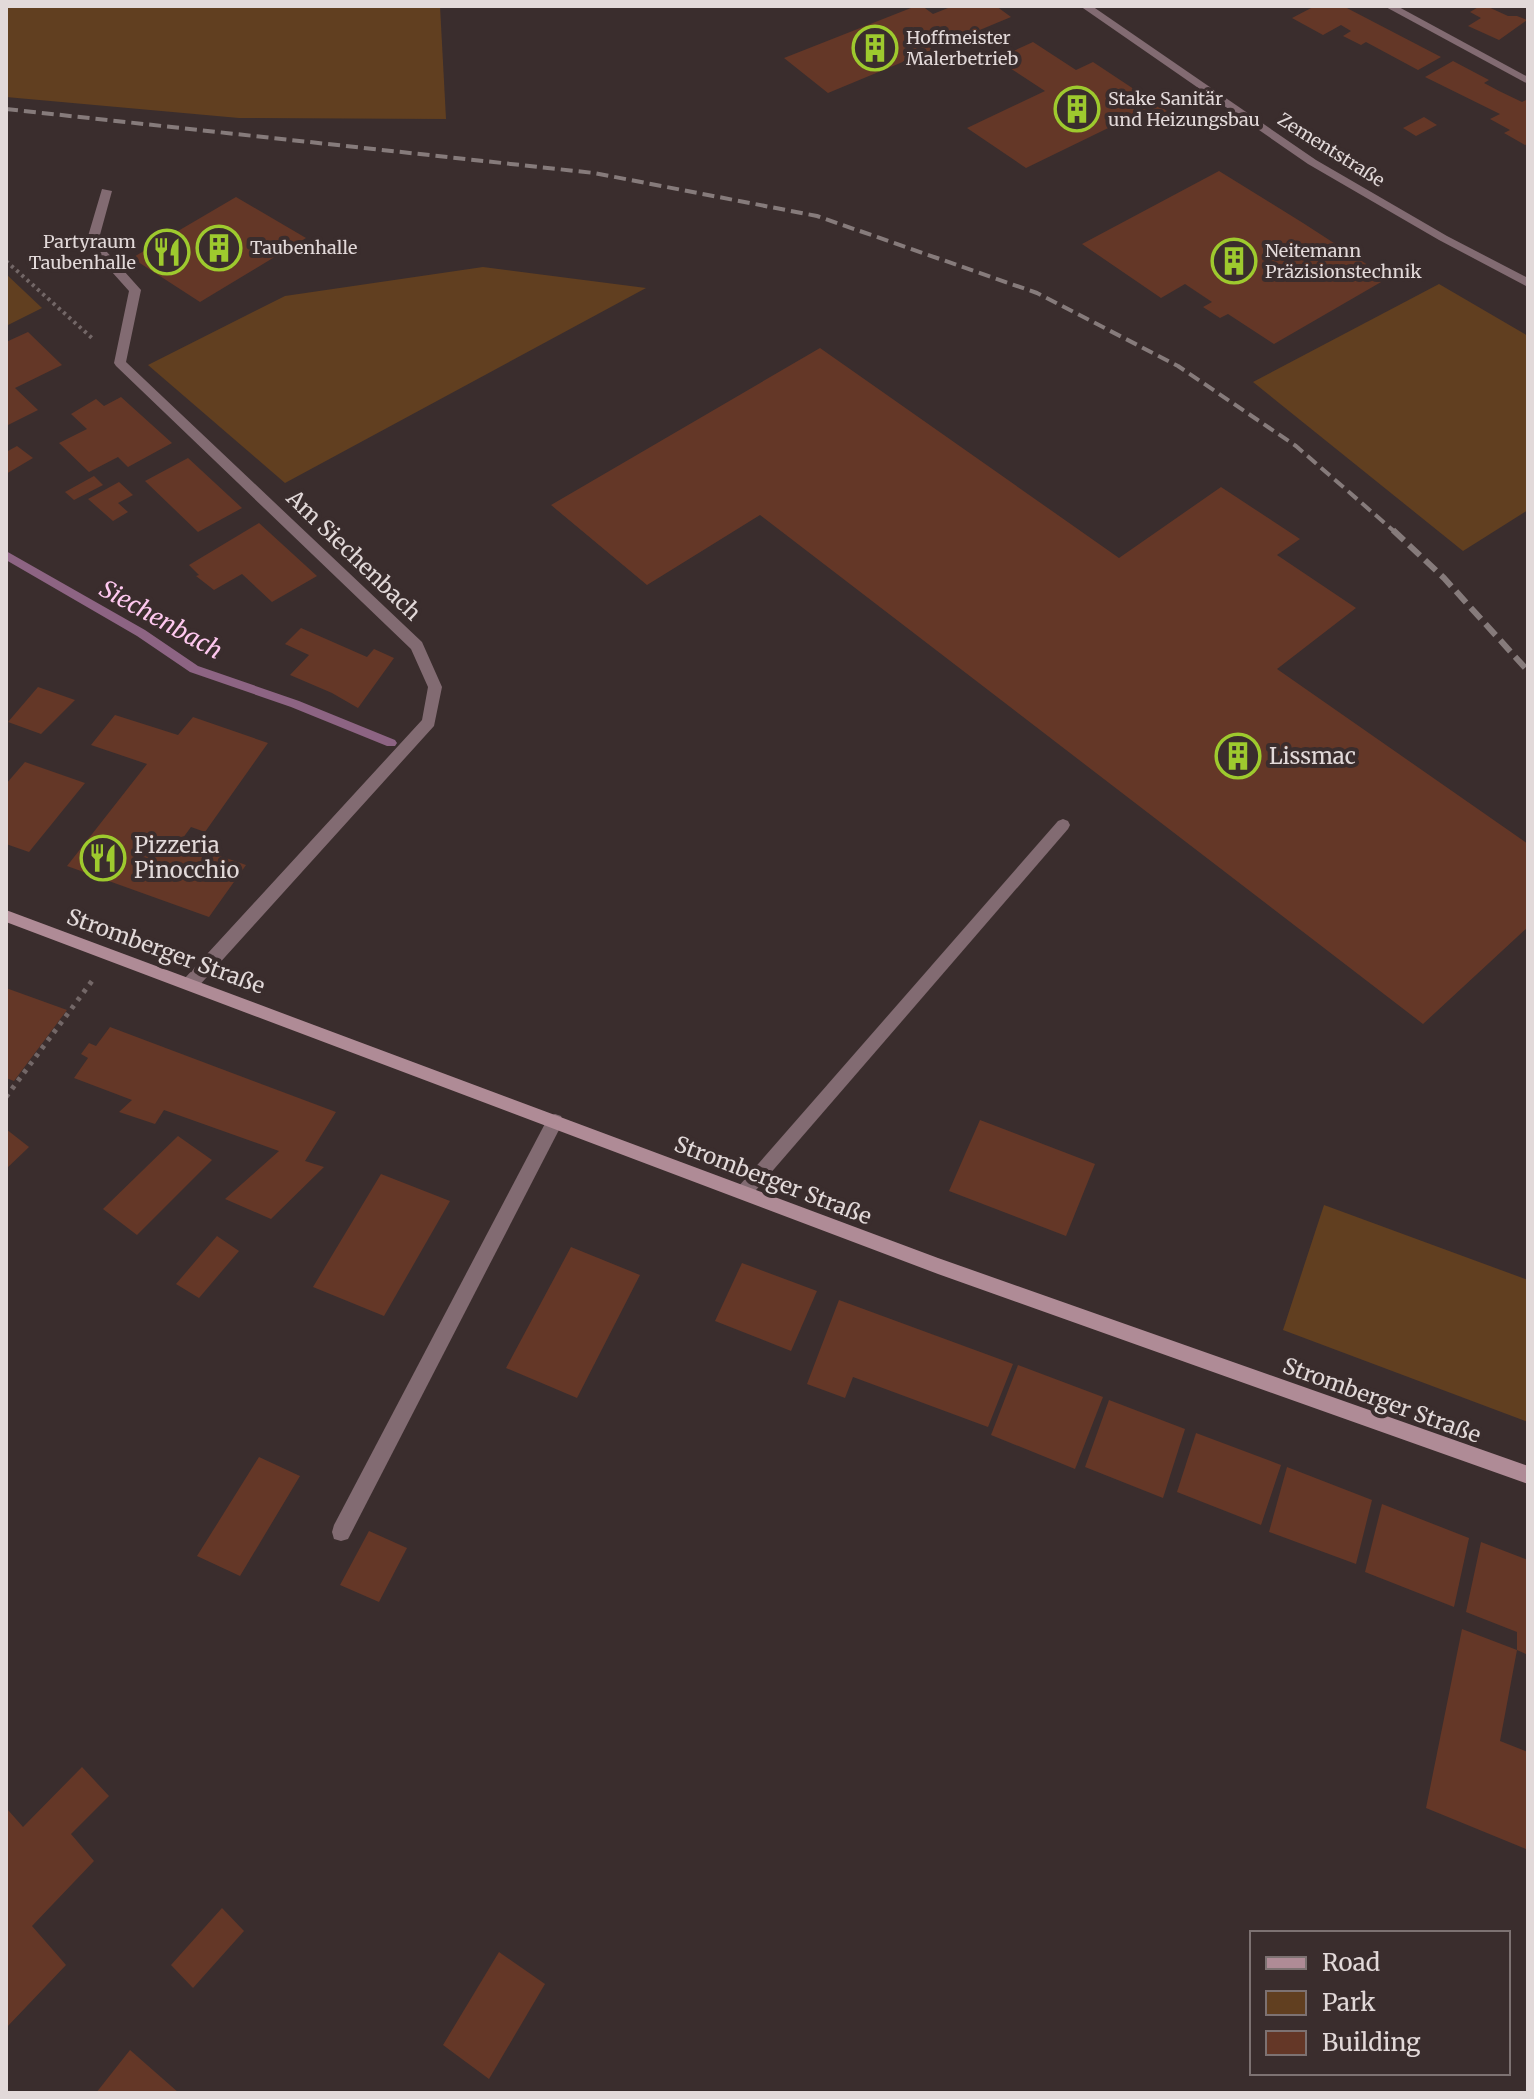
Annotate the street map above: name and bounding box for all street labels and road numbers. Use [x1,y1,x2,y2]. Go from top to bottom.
street label: Zementstraße [1274,108,1389,192]
street label: Am Siechenbach [280,483,427,626]
street label: Stromberger Straße [63,902,269,1000]
street label: Stromberger Straße [670,1130,876,1230]
street label: Stromberger Straße [1279,1351,1485,1449]

